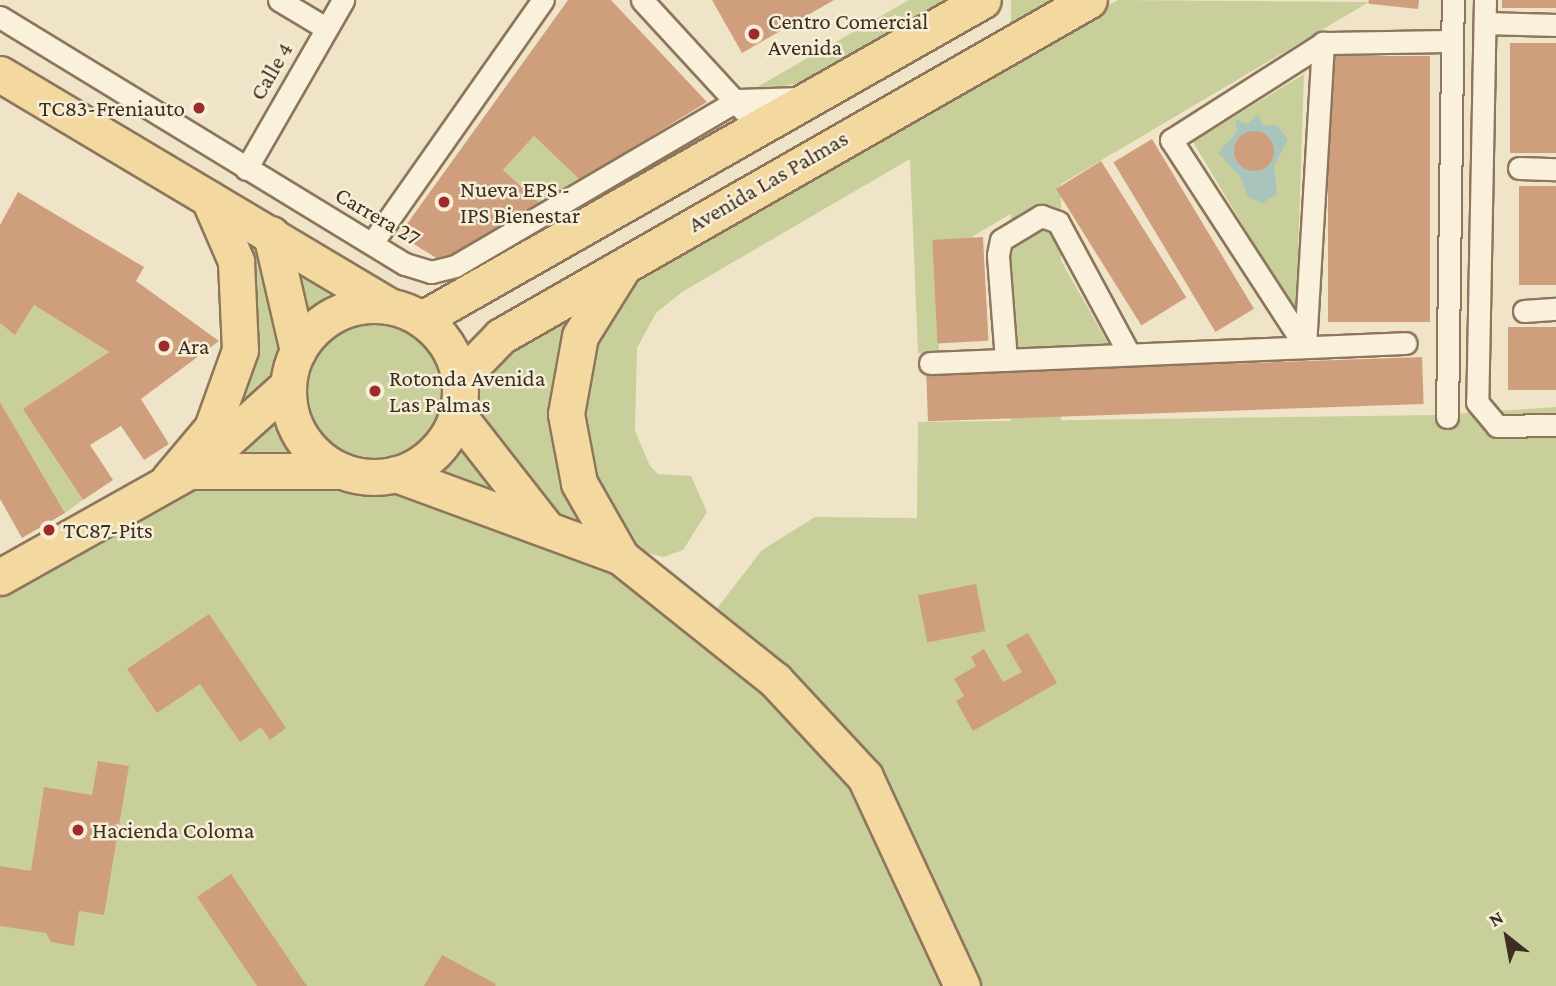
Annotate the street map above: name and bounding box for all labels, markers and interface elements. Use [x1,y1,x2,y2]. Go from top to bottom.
place label: Centro Comercial Avenida [768,7,928,61]
marker: Centro Comercial Avenida [746,26,762,42]
street label: Calle 4 [243,37,299,105]
place label: TC83-Freniauto [39,94,185,122]
marker: TC83-Freniauto [191,100,207,116]
street label: Avenida Las Palmas [683,124,853,238]
place label: Nueva EPS - IPS Bienestar [460,175,580,229]
street label: Carrera 27 [330,181,426,251]
marker: Nueva EPS - IPS Bienestar [434,192,454,212]
place label: Ara [178,332,209,360]
marker: Ara [156,338,172,354]
place label: Rotonda Avenida Las Palmas [389,364,545,418]
marker: Rotonda Avenida Las Palmas [367,383,383,399]
place label: TC87-Pits [63,516,153,544]
marker: TC87-Pits [41,522,57,538]
place label: Hacienda Coloma [92,816,254,844]
marker: Hacienda Coloma [70,822,86,838]
north arrow [1472,902,1542,972]
text: N [1485,906,1507,931]

